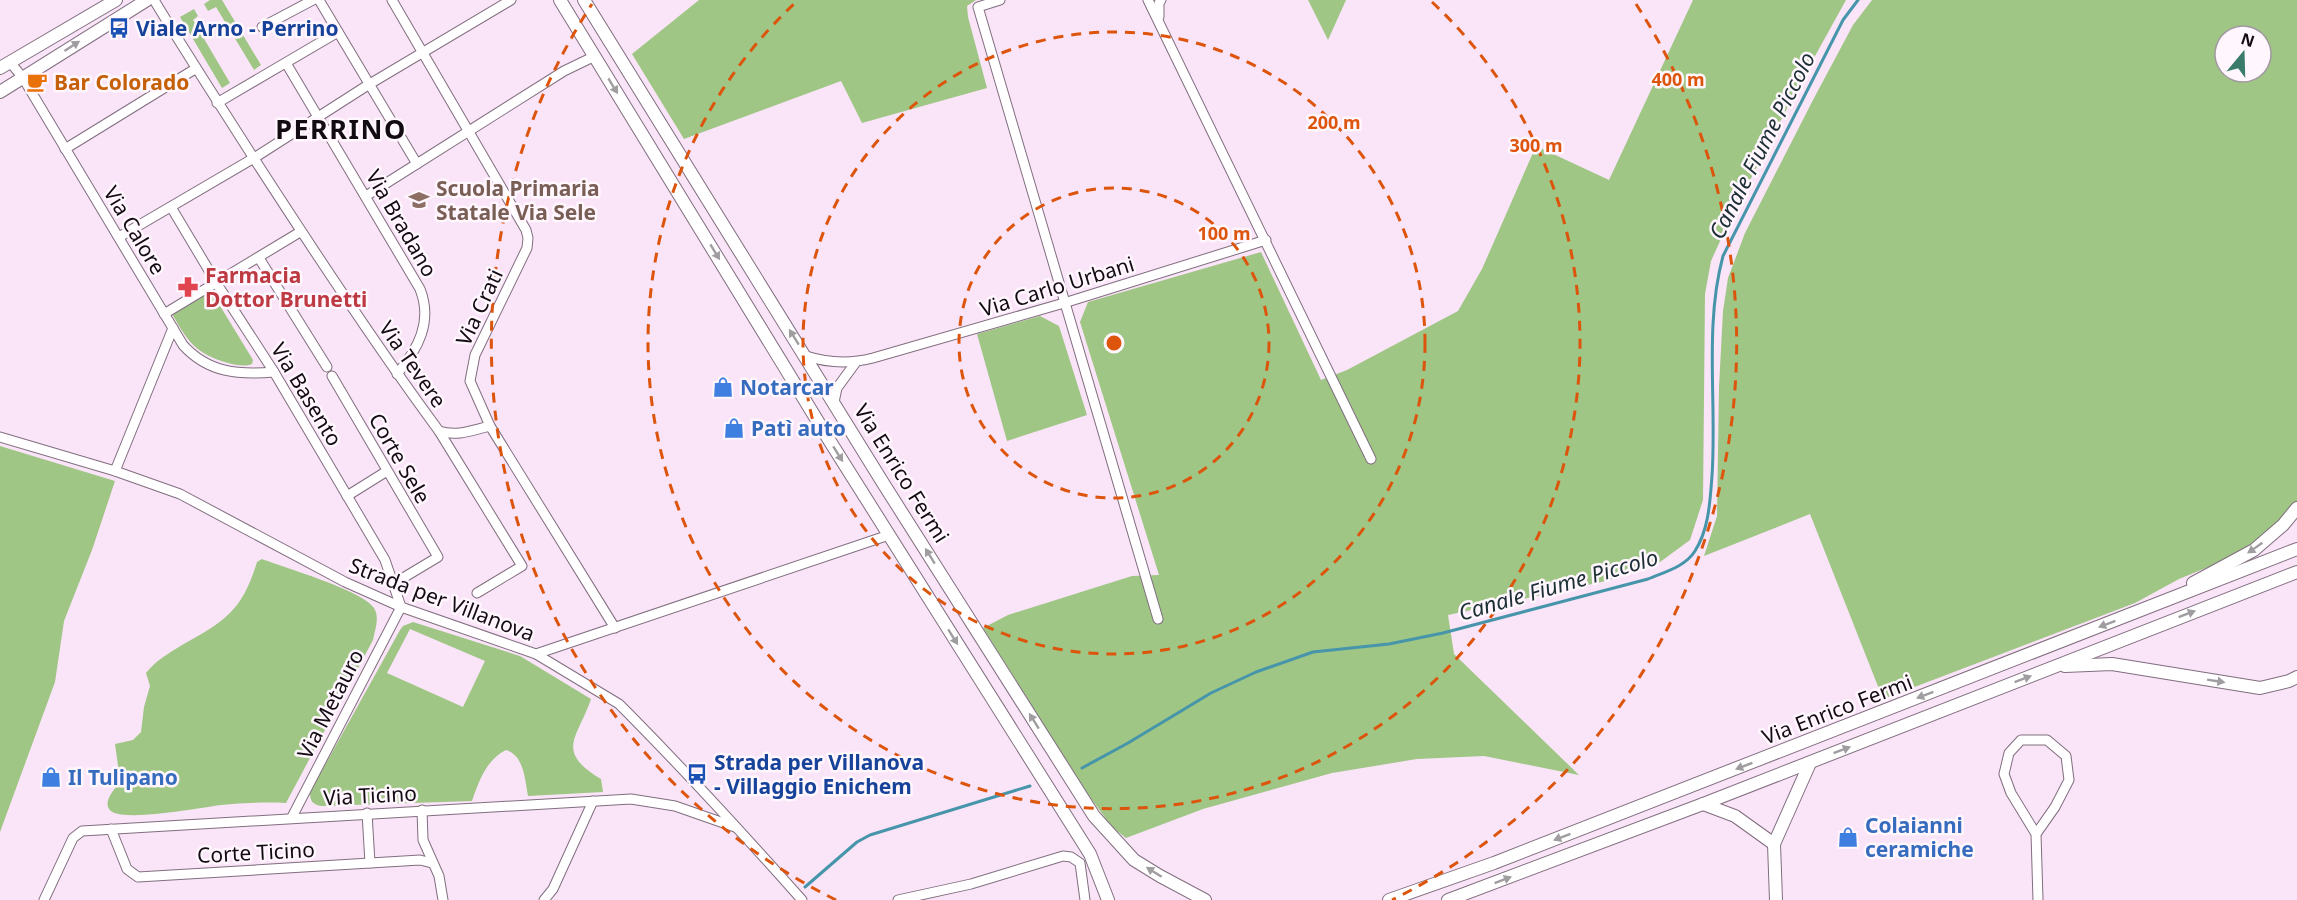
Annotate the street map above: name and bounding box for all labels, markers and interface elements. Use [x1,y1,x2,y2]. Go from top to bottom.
place label: Viale Arno - Perrino [136,14,339,42]
bus stop icon: Viale Arno - Perrino [107,16,131,40]
north arrow [2213,24,2273,84]
text: N [2238,27,2258,52]
one-way arrow [64,41,80,52]
water label: Canale Fiume Piccolo [1701,46,1821,244]
text: 400 m [1651,67,1705,91]
place label: Bar Colorado [54,68,189,96]
cafe icon: Bar Colorado [25,70,49,94]
one-way arrow [607,78,618,94]
district label: PERRINO [275,110,407,147]
text: 200 m [1307,110,1361,134]
text: 300 m [1509,133,1563,157]
street label: Via Bradano [360,164,444,282]
place label: Scuola Primaria Statale Via Sele [436,174,599,226]
street label: Via Calore [98,181,172,279]
school or university icon: Scuola Primaria Statale Via Sele [407,188,431,212]
text: 100 m [1197,221,1251,245]
one-way arrow [709,244,720,260]
street label: Via Carlo Urbani [977,249,1137,323]
place label: Farmacia Dottor Brunetti [205,261,367,313]
street label: Via Crati [449,264,509,350]
pharmacy icon: Farmacia Dottor Brunetti [176,275,200,299]
street label: Via Tevere [373,315,453,413]
one-way arrow [788,329,799,345]
centre of rings [1104,333,1124,353]
street label: Via Basento [265,337,349,451]
place label: Notarcar [740,373,834,401]
shop icon: Notarcar [711,375,735,399]
street label: Via Enrico Fermi [848,398,956,548]
street label: Corte Sele [363,408,437,508]
place label: Patì auto [751,414,846,442]
shop icon: Patì auto [722,416,746,440]
one-way arrow [832,446,843,463]
water label: Canale Fiume Piccolo [1455,541,1661,627]
one-way arrow [2247,542,2263,553]
one-way arrow [924,549,936,565]
street label: Strada per Villanova [345,551,539,647]
one-way arrow [2178,609,2196,619]
one-way arrow [2098,620,2116,630]
one-way arrow [948,629,959,645]
street label: Via Metauro [290,644,370,764]
street label: Via Enrico Fermi [1758,667,1916,751]
one-way arrow [2014,674,2032,683]
one-way arrow [2207,677,2226,686]
one-way arrow [1916,691,1934,700]
one-way arrow [1029,713,1040,729]
one-way arrow [1833,745,1851,755]
place label: Strada per Villanova - Villaggio Enichem [714,748,924,800]
one-way arrow [1734,761,1752,771]
bus stop icon: Strada per Villanova - Villaggio Enichem [685,762,709,786]
place label: Il Tulipano [68,763,178,791]
shop icon: Il Tulipano [39,765,63,789]
street label: Via Ticino [323,779,417,811]
place label: Colaianni ceramiche [1865,811,1974,863]
shop icon: Colaianni ceramiche [1836,825,1860,849]
one-way arrow [1553,833,1571,842]
street label: Corte Ticino [196,835,316,869]
one-way arrow [1146,867,1162,878]
one-way arrow [1494,875,1512,885]

